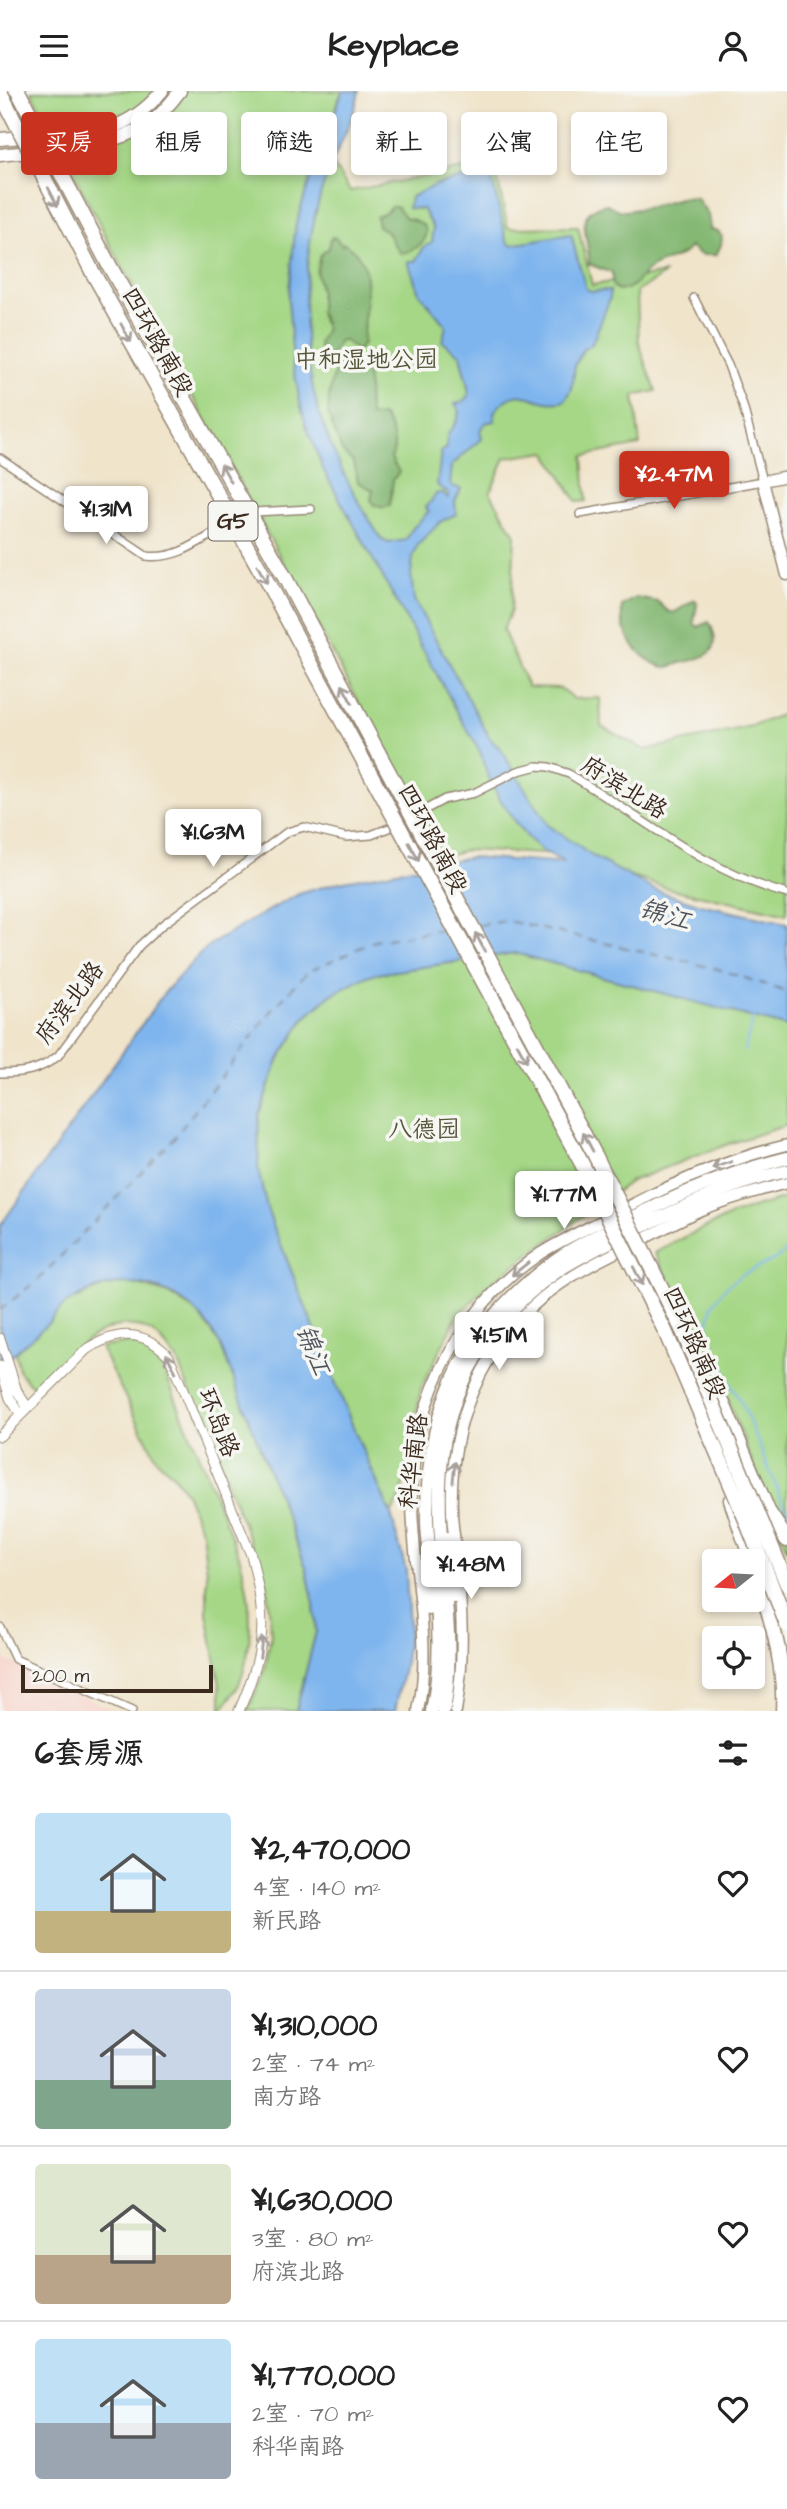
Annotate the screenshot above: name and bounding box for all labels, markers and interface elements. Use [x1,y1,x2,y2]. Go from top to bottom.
text: Keyplace [328,23,459,68]
icon: menu [35,27,73,65]
icon: person [714,27,752,65]
chip: 买房 [21,112,117,175]
chip: 租房 [131,112,227,175]
chip: 筛选 [241,112,337,175]
chip: 新上 [351,112,447,175]
chip: 公寓 [461,112,557,175]
chip: 住宅 [571,112,667,175]
one-way arrow [46,186,60,206]
street label: 四环路南段 [113,281,201,403]
one-way arrow [120,322,133,343]
park label: 中和湿地公园 [294,343,438,377]
pin: ¥2.47M [617,451,731,511]
text: ¥2.47M [635,458,713,490]
one-way arrow [219,463,232,484]
pin: ¥1.31M [49,487,163,546]
text: ¥1.31M [80,493,132,525]
road number: G5 [208,501,258,541]
one-way arrow [255,563,269,583]
one-way arrow [339,684,353,705]
street label: 府滨北路 [574,748,674,828]
street label: 四环路南段 [389,778,475,900]
pin: ¥1.63M [156,809,270,869]
text: ¥1.63M [181,816,245,848]
one-way arrow [407,842,421,862]
water label: 锦江 [635,891,696,940]
one-way arrow [473,932,486,953]
street label: 府滨北路 [28,954,112,1052]
one-way arrow [515,1042,529,1062]
park label: 八德园 [388,1113,460,1147]
one-way arrow [581,1132,594,1153]
one-way arrow [711,1160,733,1172]
pin: ¥1.77M [507,1171,621,1231]
text: ¥1.77M [531,1178,597,1210]
one-way arrow [512,1262,530,1277]
one-way arrow [631,1265,645,1286]
street label: 四环路南段 [654,1281,734,1405]
pin: ¥1.51M [442,1313,556,1372]
water label: 锦江 [287,1319,340,1382]
text: ¥1.51M [471,1319,527,1351]
one-way arrow [164,1353,177,1374]
street label: 环岛路 [189,1383,247,1463]
street label: 科华南路 [391,1411,437,1511]
one-way arrow [448,1461,461,1484]
pin: ¥1.48M [414,1541,528,1601]
text: ¥1.48M [437,1548,505,1580]
north arrow [702,1549,765,1612]
map controls [702,1549,765,1689]
button: locate [702,1626,765,1689]
one-way arrow [254,1636,267,1658]
scale bar [21,1662,214,1694]
text: 200 m [32,1663,89,1690]
text: 6套房源 [35,1733,144,1775]
icon: filters [714,1734,752,1772]
text: ¥2,470,000 [252,1829,410,1871]
icon: home [91,1841,175,1925]
icon: heart [714,1864,752,1902]
text: 4室 · 140 m² [252,1872,381,1904]
text: 新民路 [252,1905,321,1937]
text: ¥1,310,000 [252,2005,377,2047]
icon: home [91,2017,175,2101]
icon: heart [714,2040,752,2078]
text: 2室 · 74 m² [252,2048,375,2080]
text: 南方路 [252,2081,321,2113]
text: ¥1,630,000 [252,2180,392,2222]
icon: home [91,2192,175,2276]
icon: heart [714,2215,752,2253]
text: 3室 · 80 m² [252,2223,374,2255]
text: 府滨北路 [252,2256,344,2288]
text: ¥1,770,000 [252,2355,395,2397]
icon: home [91,2367,175,2451]
icon: heart [714,2390,752,2428]
text: 2室 · 70 m² [252,2398,374,2430]
text: 科华南路 [252,2431,344,2463]

